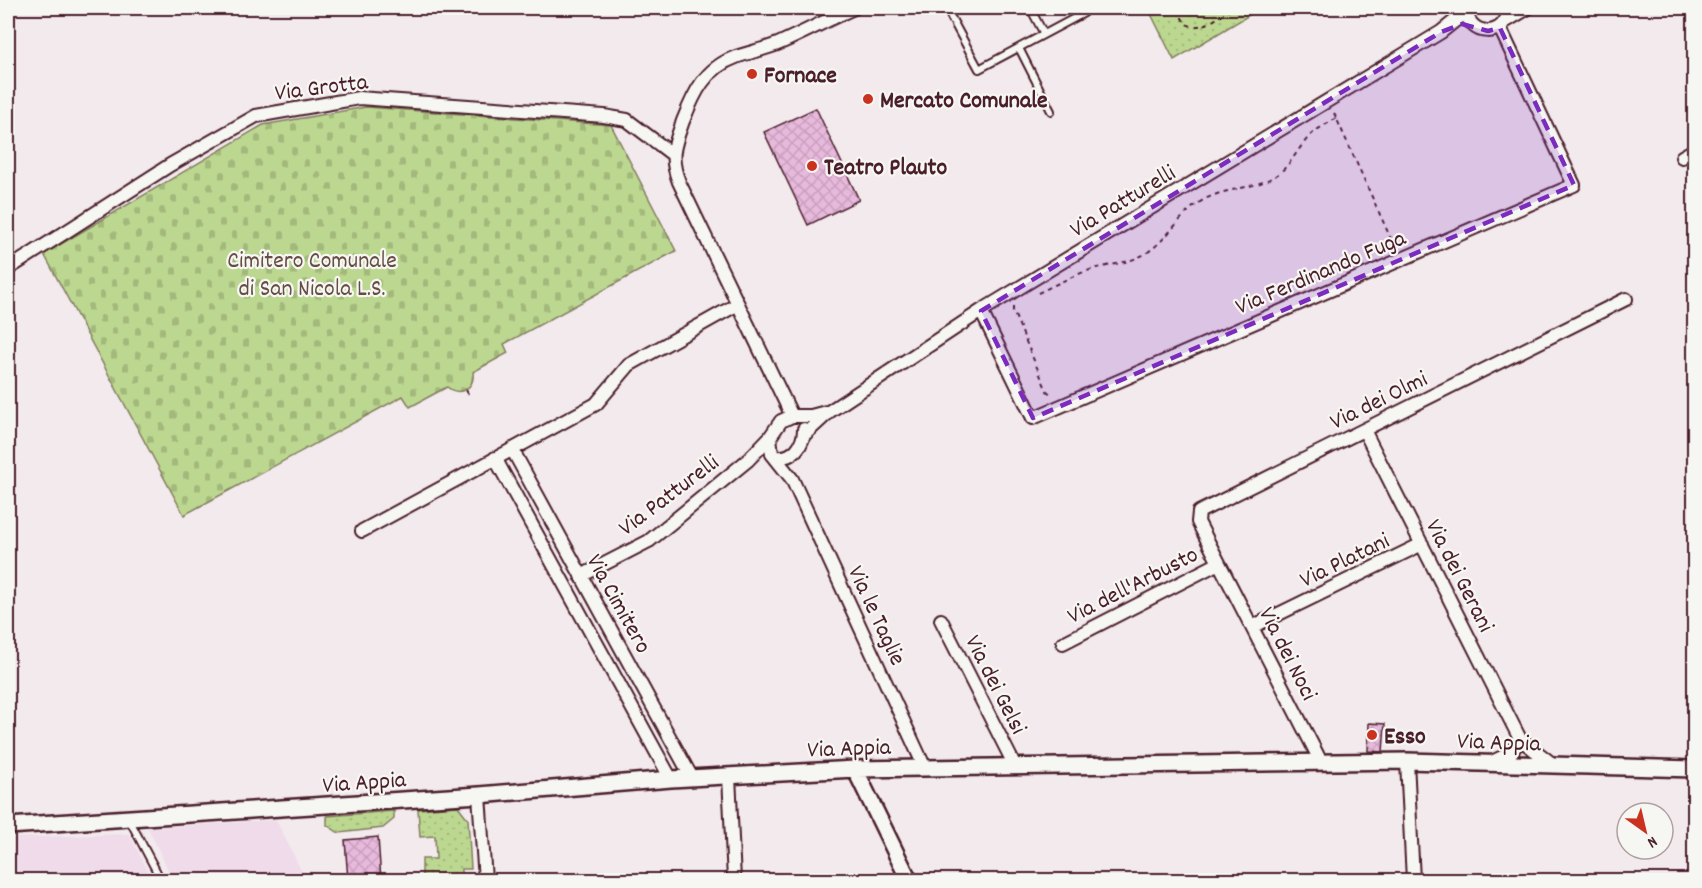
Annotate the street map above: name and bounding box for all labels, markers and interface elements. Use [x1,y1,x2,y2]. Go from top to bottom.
place label: Fornace [764,60,837,94]
street label: Via Grotta [273,66,371,112]
marker: Fornace [745,67,759,81]
place label: Mercato Comunale [880,85,1048,119]
marker: Mercato Comunale [861,92,875,106]
place label: Teatro Plauto [824,152,947,186]
street label: Via Patturelli [1064,158,1183,248]
marker: Teatro Plauto [805,159,819,173]
street label: Via Ferdinando Fuga [1231,222,1412,325]
park label: Cimitero Comunale di San Nicola L.S. [227,245,397,307]
street label: Via dei Olmi [1325,363,1434,440]
street label: Via Patturelli [612,447,727,546]
street label: Via dei Gerani [1415,514,1501,639]
street label: Via Platani [1295,525,1396,598]
street label: Via dell'Arbusto [1062,539,1205,634]
street label: Via Cimitero [576,549,659,660]
street label: Via le Taglie [837,561,913,672]
street label: Via dei Noci [1248,602,1324,707]
street label: Via dei Gelsi [955,630,1034,741]
place label: Esso [1384,721,1426,755]
street label: Via Appia [1457,726,1542,762]
marker: Esso [1365,728,1379,742]
street label: Via Appia [807,732,892,768]
street label: Via Appia [321,764,408,804]
north arrow [1615,801,1675,861]
text: N [1642,830,1662,853]

